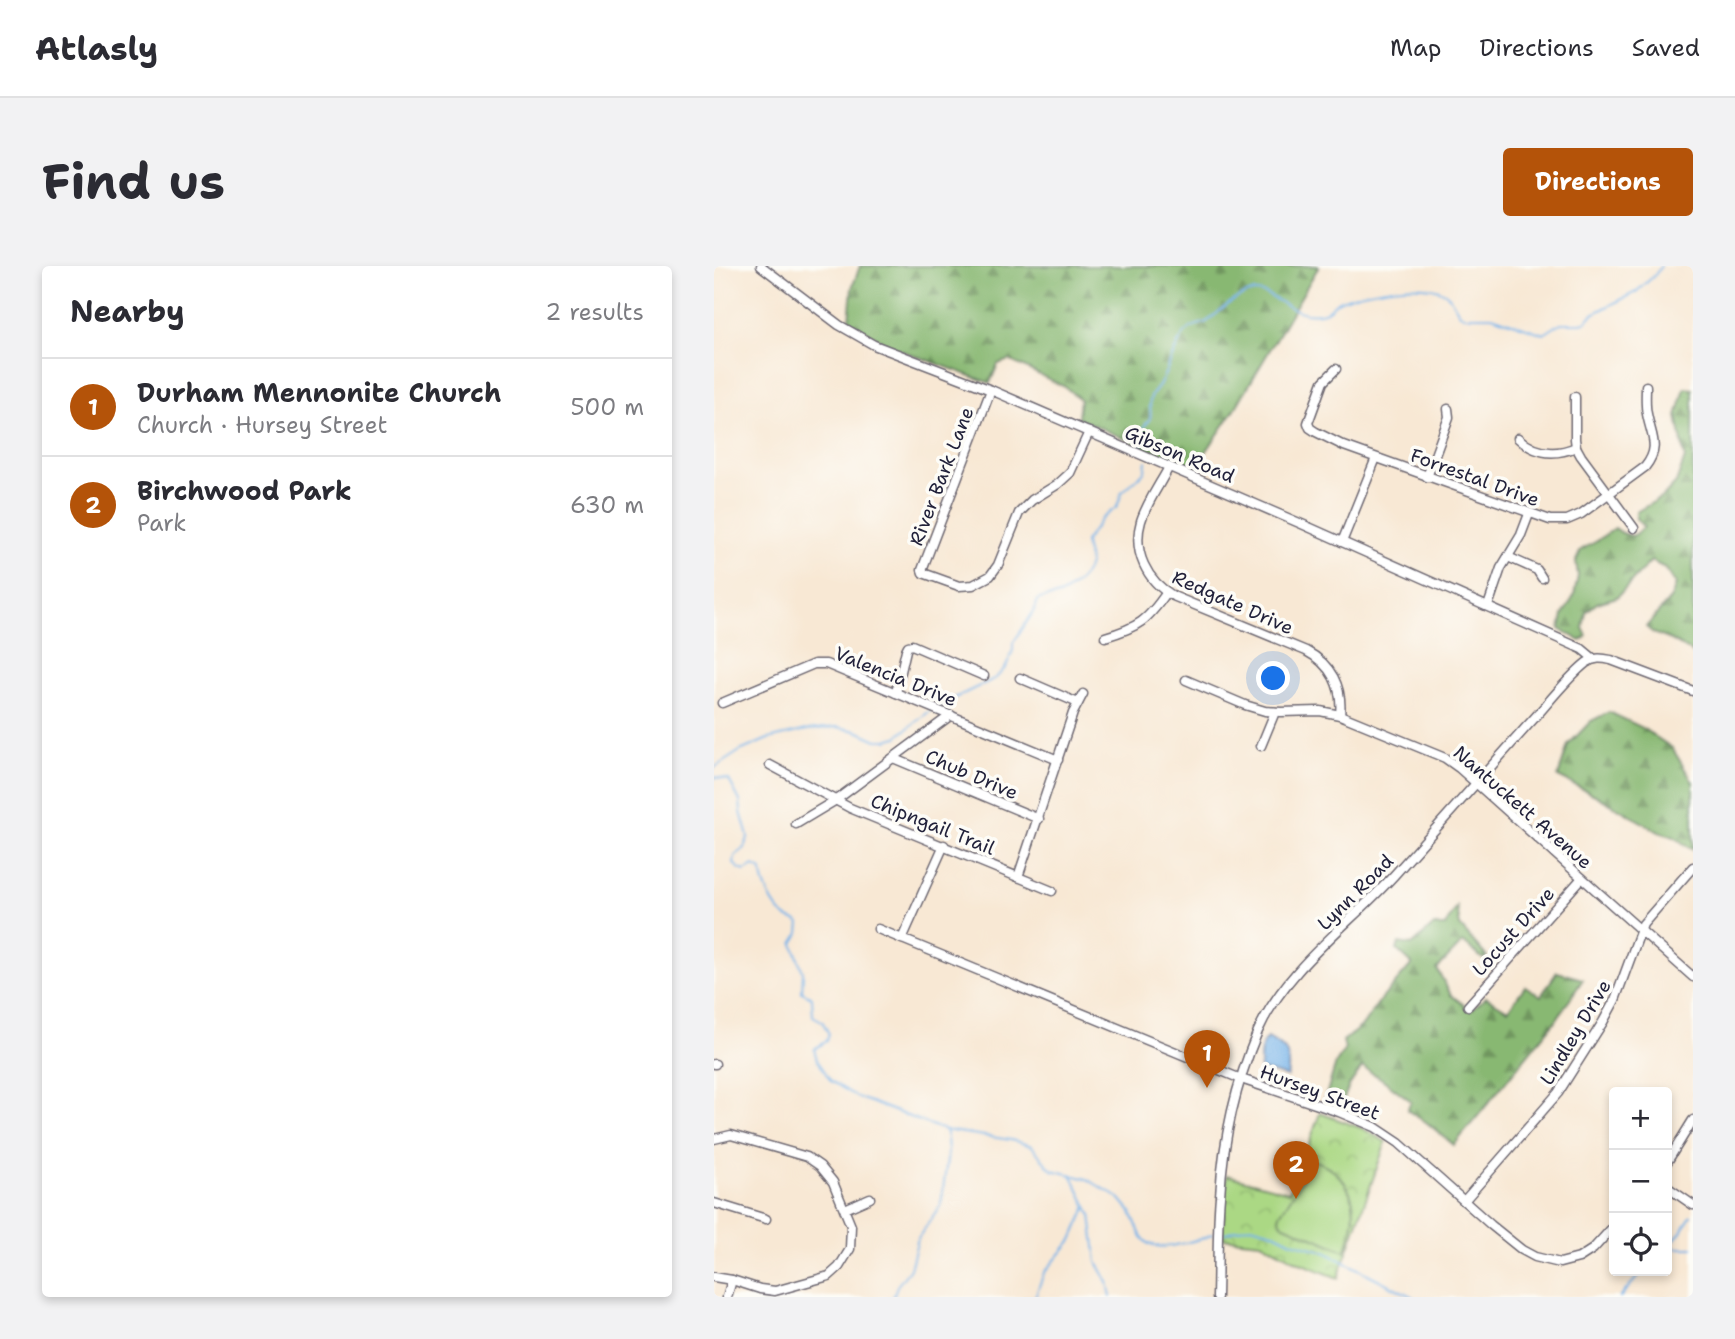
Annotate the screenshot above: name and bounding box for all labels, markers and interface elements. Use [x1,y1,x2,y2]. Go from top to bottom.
text: Atlasly [35,26,158,71]
text: Map [1390,32,1441,64]
text: Directions [1479,32,1594,64]
text: Saved [1632,32,1700,64]
button: Directions [1503,148,1693,216]
text: Find us [42,149,225,215]
text: Nearby [70,291,185,332]
text: 2 results [545,297,644,327]
text: Durham Mennonite Church [137,375,501,410]
text: 1 [88,392,98,422]
text: 500 m [570,392,644,422]
street label: River Bark Lane [904,403,979,549]
text: Church · Hursey Street [137,410,387,440]
street label: Gibson Road [1121,420,1239,489]
street label: Forrestal Drive [1407,443,1543,512]
text: Birchwood Park [137,473,352,508]
text: 2 [85,490,101,520]
text: 630 m [570,490,644,520]
text: Park [137,508,186,538]
street label: Redgate Drive [1168,565,1297,640]
street label: Valencia Drive [831,641,961,712]
your location [1256,661,1290,695]
street label: Nantuckett Avenue [1448,740,1597,875]
street label: Chub Drive [922,744,1022,805]
street label: Chipngail Trail [867,788,999,861]
street label: Lynn Road [1312,849,1399,936]
street label: Locust Drive [1467,881,1560,981]
street label: Lindley Drive [1534,975,1617,1090]
pin: 1 [1184,1030,1230,1088]
street label: Hursey Street [1256,1059,1383,1126]
map controls [1609,1087,1672,1276]
button: + [1609,1087,1672,1150]
pin: 2 [1273,1141,1319,1199]
button: − [1609,1150,1672,1213]
button: locate [1609,1213,1672,1276]

